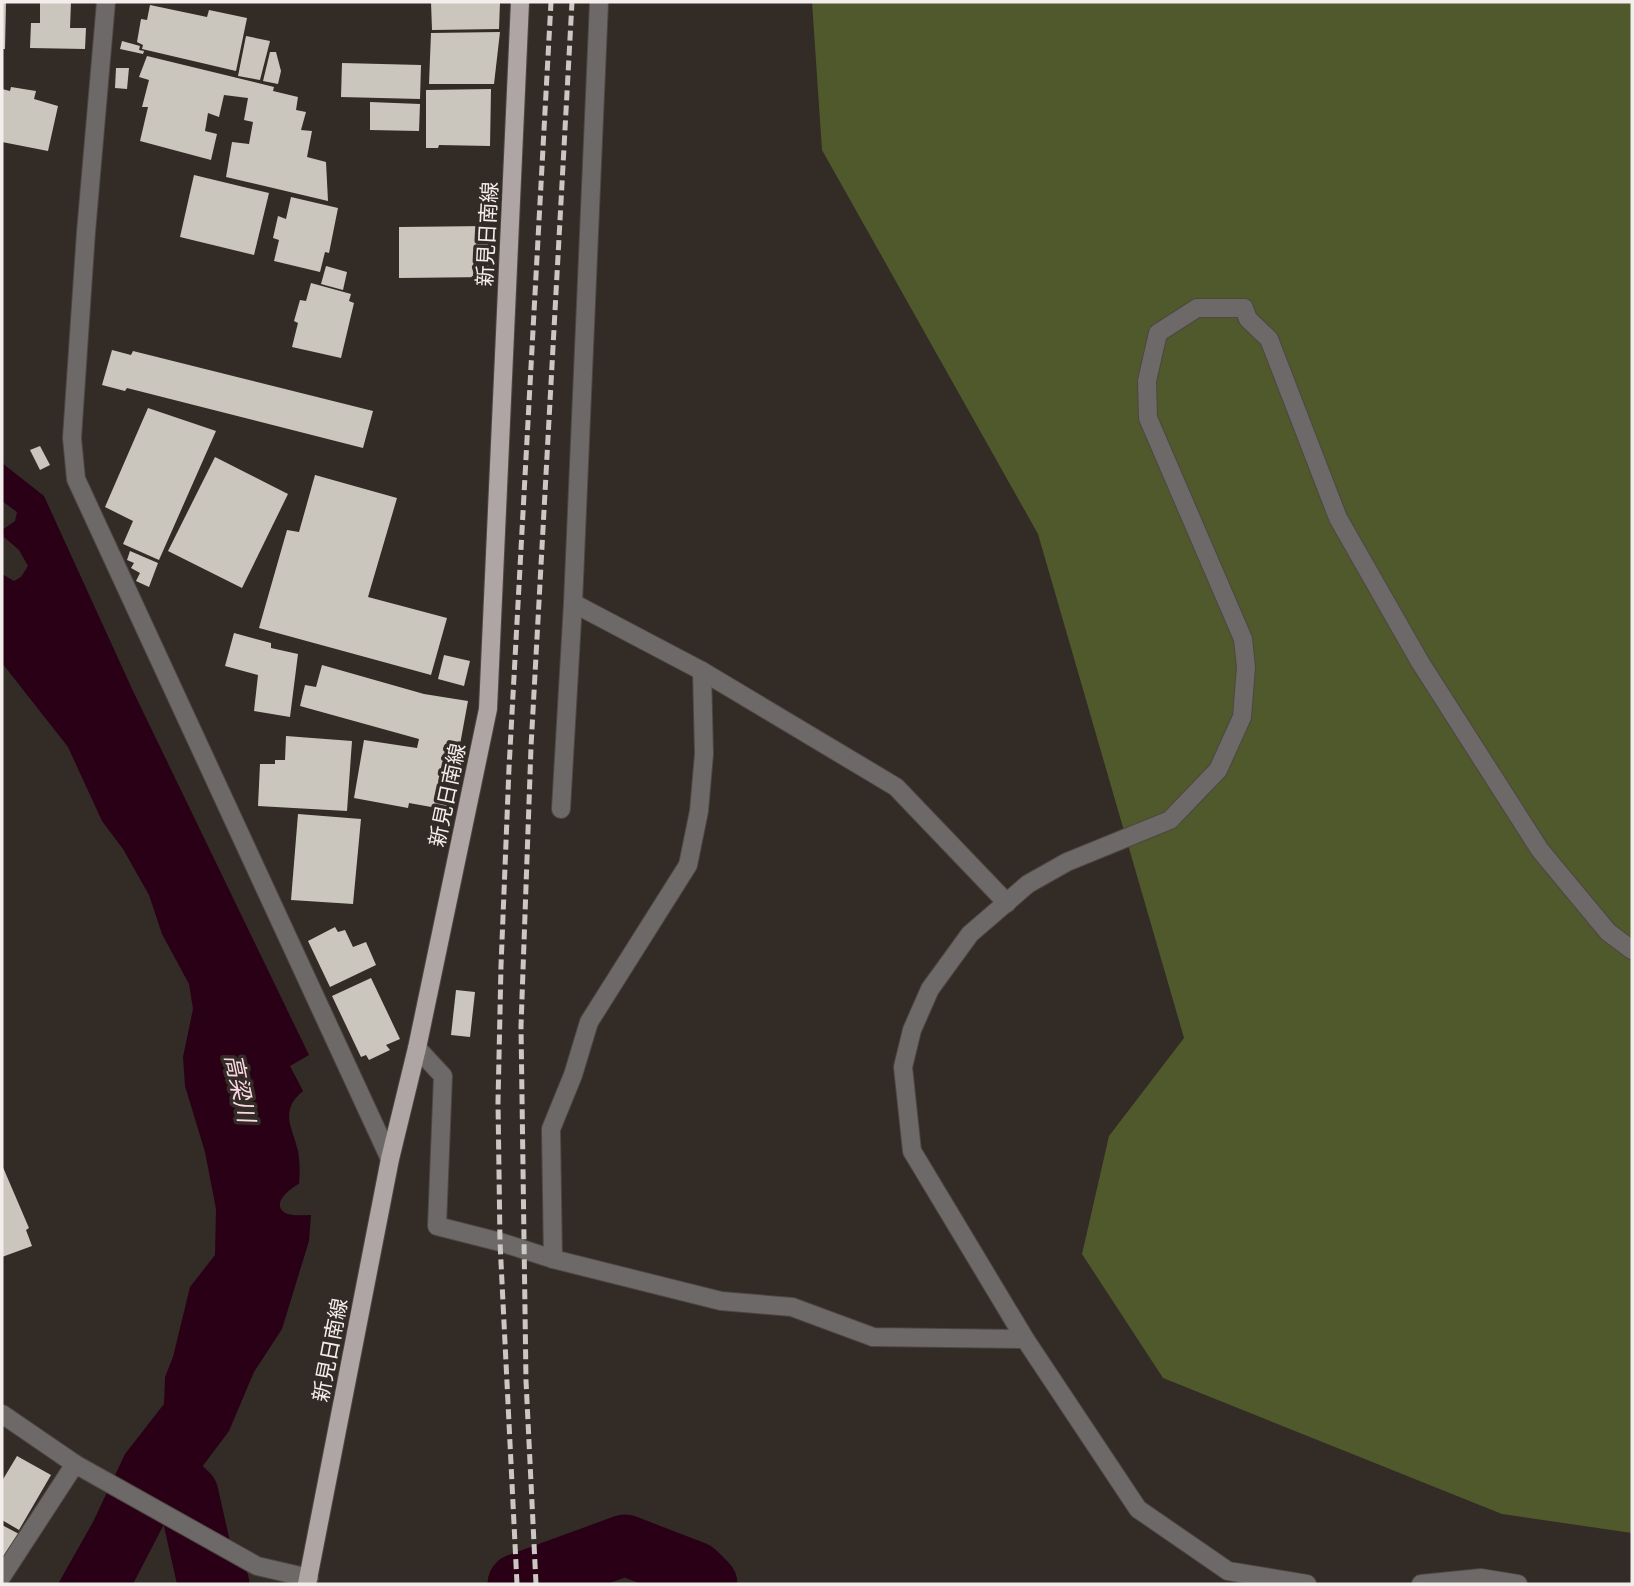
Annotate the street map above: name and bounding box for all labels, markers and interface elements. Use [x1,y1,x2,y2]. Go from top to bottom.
street label: 新見日南線 [472,181,502,287]
street label: 新見日南線 [424,741,470,849]
water label: 高梁川 [219,1051,261,1128]
street label: 新見日南線 [308,1296,352,1404]

